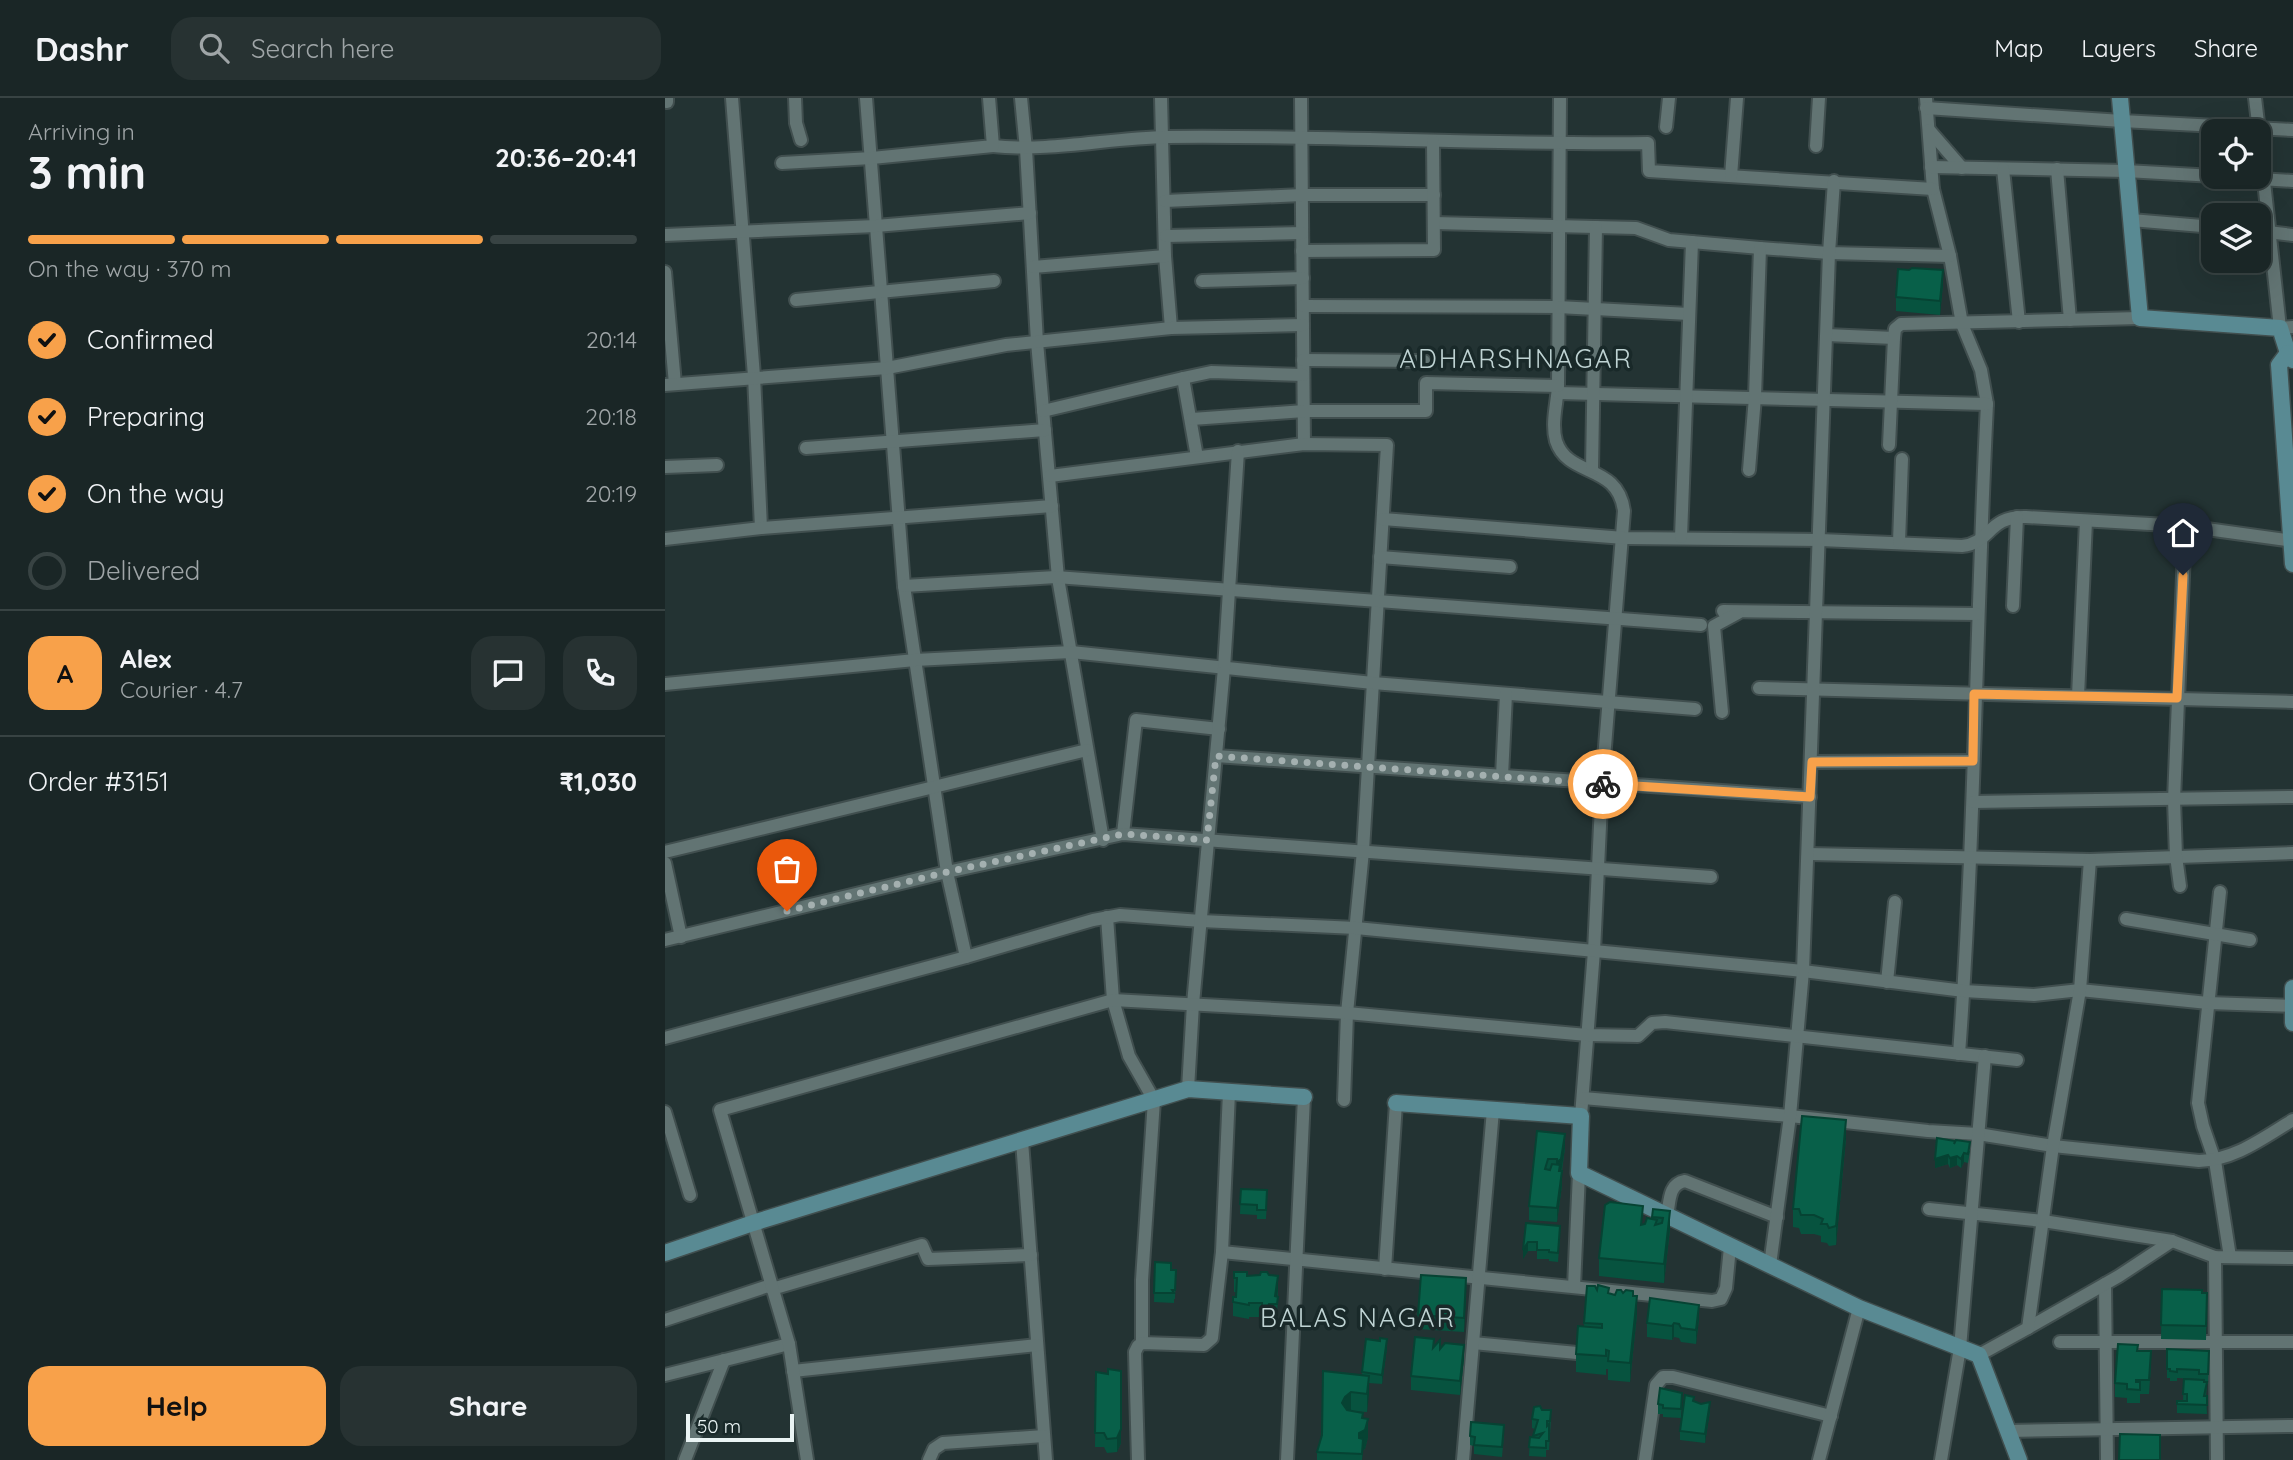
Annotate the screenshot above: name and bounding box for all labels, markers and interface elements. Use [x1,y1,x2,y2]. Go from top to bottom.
search box [171,17,661,80]
text: Dashr [35,28,129,69]
icon: search [195,29,233,67]
text: Search here [251,32,394,65]
text: Map [1994,33,2043,63]
text: Layers [2081,33,2156,63]
text: Share [2194,33,2258,63]
text: Arriving in [28,117,135,146]
map controls [2201,119,2271,273]
button: locate [2201,119,2271,189]
text: 20:36–20:41 [495,141,637,174]
text: 3 min [28,143,146,201]
button: layers [2201,203,2271,273]
text: On the way · 370 m [28,254,232,283]
icon: check [28,321,66,359]
text: Confirmed [87,323,214,356]
text: 20:14 [586,325,637,354]
district label: ADHARSHNAGAR [1399,342,1633,375]
icon: check [28,398,66,436]
text: Preparing [87,400,205,433]
text: 20:18 [585,402,637,431]
icon: check [28,475,66,513]
text: On the way [87,477,225,510]
text: 20:19 [585,479,637,508]
pin [2153,503,2213,575]
icon: home [2164,514,2202,552]
text: Delivered [87,554,200,587]
button: chat [471,636,545,710]
button: phone [563,636,637,710]
text: Alex [120,642,171,675]
text: A [57,657,73,690]
text: Courier · 4.7 [120,675,243,704]
courier [1568,749,1638,819]
text: Order #3151 [28,765,169,798]
text: ₹1,030 [559,765,637,798]
icon: bike [1584,765,1622,803]
pin [757,839,817,911]
icon: bag [768,850,806,888]
district label: BALAS NAGAR [1260,1301,1456,1334]
button: Help [28,1366,326,1446]
button: Share [340,1366,637,1446]
scale bar [686,1411,795,1443]
text: 50 m [697,1414,741,1438]

